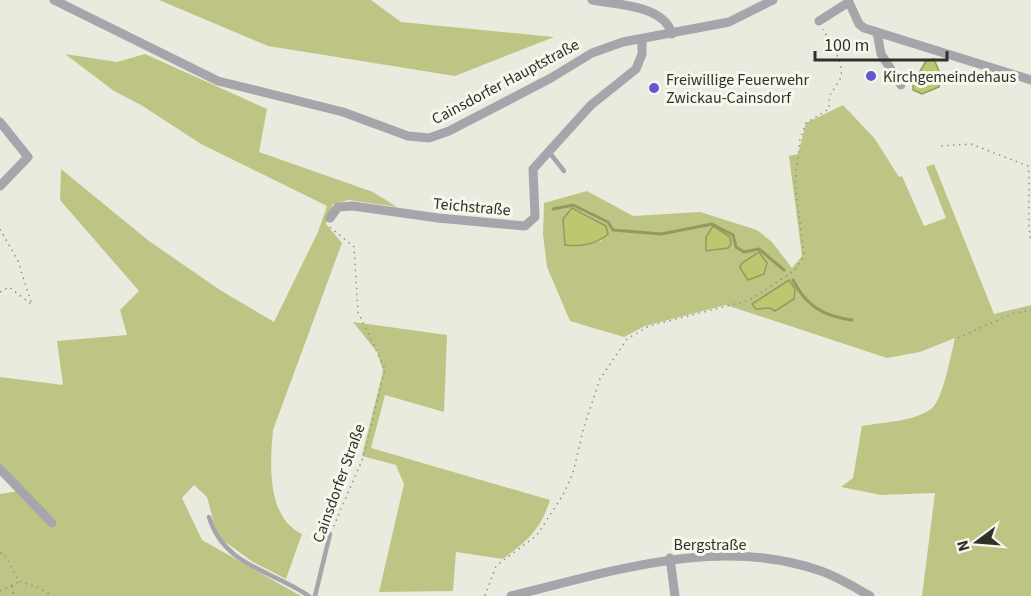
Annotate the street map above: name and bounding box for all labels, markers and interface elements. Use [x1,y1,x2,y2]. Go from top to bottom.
scale bar [815,24,947,62]
text: 100 m [824,33,869,58]
street label: Cainsdorfer Hauptstraße [428,34,583,130]
place label: Kirchgemeindehaus [883,66,1017,88]
place label: Freiwillige Feuerwehr Zwickau-Cainsdorf [666,69,810,109]
marker: Kirchgemeindehaus [864,69,878,83]
marker: Freiwillige Feuerwehr Zwickau-Cainsdorf [647,81,661,95]
street label: Teichstraße [432,193,512,221]
street label: Cainsdorfer Straße [307,421,371,546]
north arrow [947,512,1007,572]
street label: Bergstraße [674,534,747,556]
text: N [952,538,976,554]

